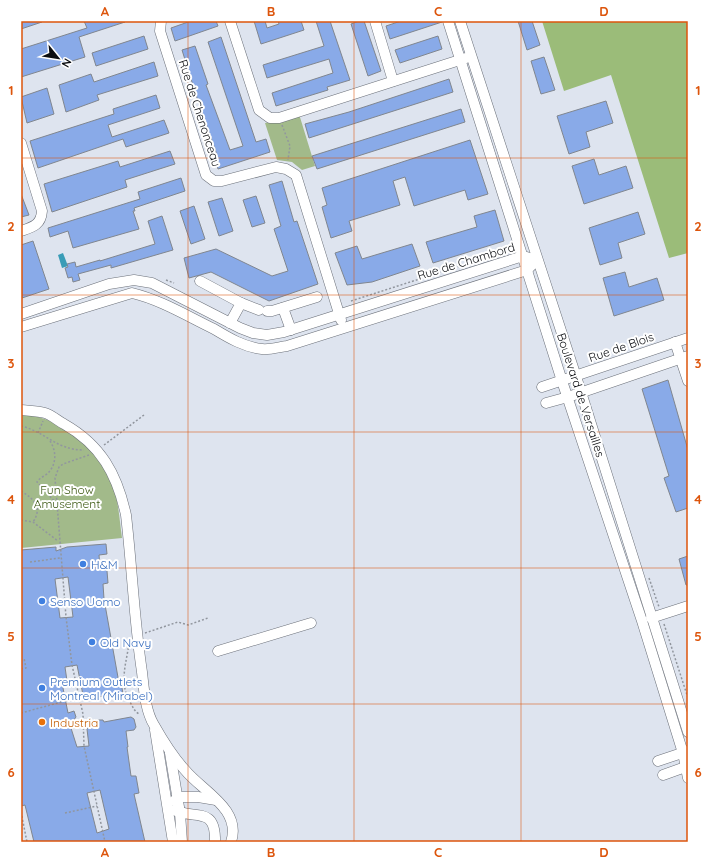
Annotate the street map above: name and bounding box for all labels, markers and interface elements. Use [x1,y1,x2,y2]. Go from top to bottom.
text: A [101,3,110,19]
text: B [267,3,275,19]
text: C [434,3,442,19]
text: D [599,3,609,19]
north arrow [38,38,78,78]
text: N [59,56,75,70]
street label: Rue de Chenonceau [176,58,224,168]
text: 1 [8,82,14,98]
text: 1 [695,82,701,98]
text: 2 [7,218,15,234]
text: 2 [694,218,702,234]
street label: Rue de Chambord [415,239,517,283]
street label: Rue de Blois [586,329,656,365]
street label: Boulevard de Versailles [554,331,608,459]
text: 3 [8,355,15,371]
text: 3 [695,355,702,371]
park label: Fun Show Amusement [34,482,100,511]
text: 4 [7,491,15,507]
text: 4 [694,491,702,507]
place label: H&M [91,557,118,572]
marker: H&M [78,559,88,569]
place label: Senso Uomo [50,594,121,609]
marker: Senso Uomo [37,596,47,606]
text: 5 [7,628,15,644]
text: 5 [694,628,702,644]
place label: Old Navy [100,635,151,650]
marker: Old Navy [87,637,97,647]
place label: Premium Outlets Montreal (Mirabel) [50,674,153,703]
marker: Premium Outlets Montreal (Mirabel) [37,683,47,693]
place label: Industria [50,715,98,730]
marker: Industria [37,717,47,727]
text: 6 [7,764,15,780]
text: 6 [694,764,702,780]
text: A [101,844,110,860]
text: B [267,844,275,860]
text: C [434,844,442,860]
text: D [599,844,609,860]

